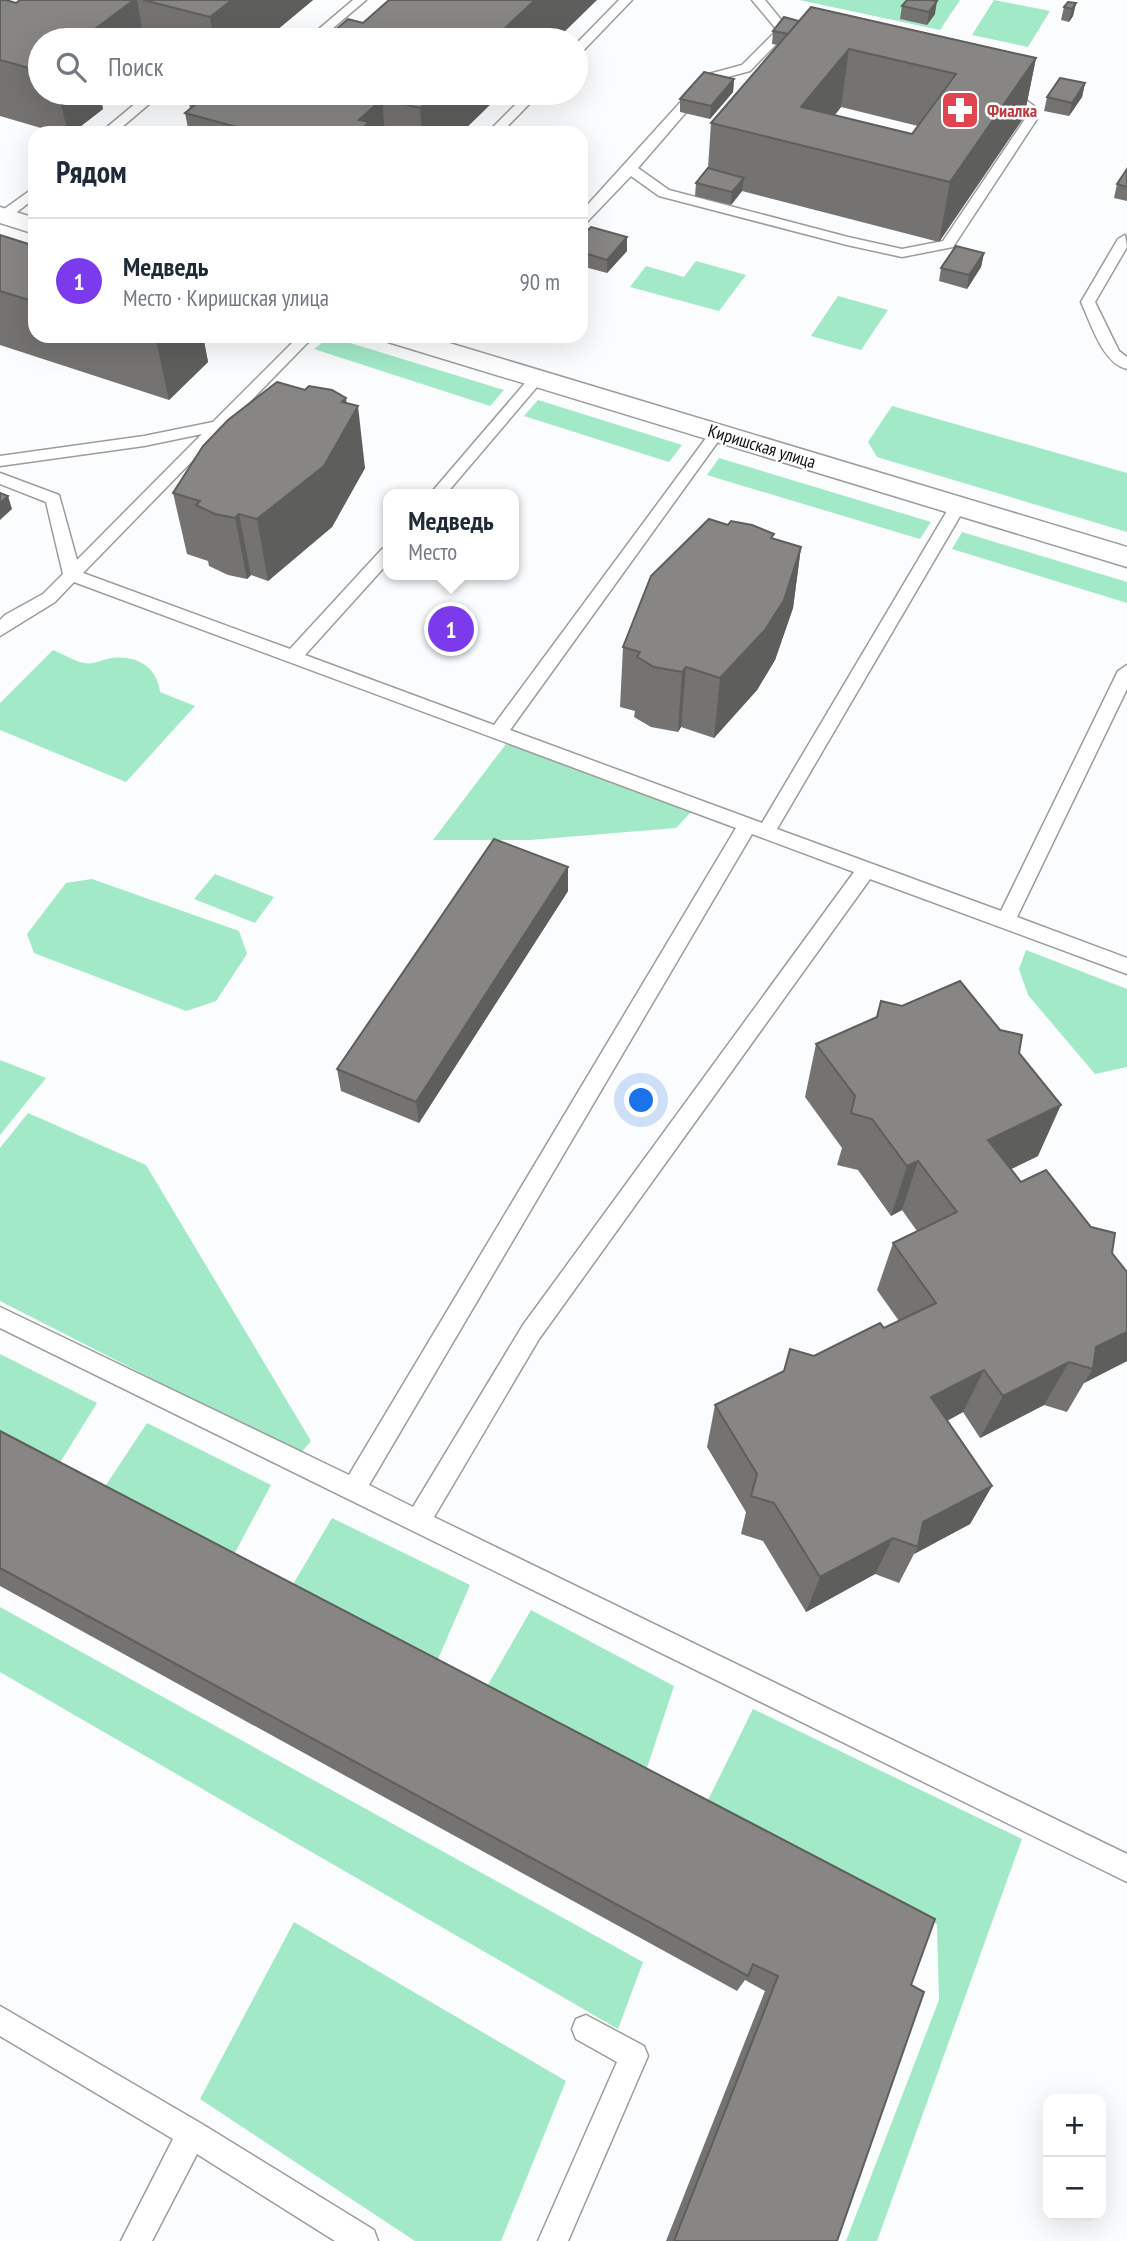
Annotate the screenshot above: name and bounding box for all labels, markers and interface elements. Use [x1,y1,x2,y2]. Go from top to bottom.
search box [28,28,588,105]
icon: search [52,48,90,86]
text: Поиск [108,50,164,83]
pharmacy icon: Фиалка [939,89,981,131]
place label: Фиалка [987,99,1037,122]
text: Рядом [56,152,127,191]
text: Медведь [123,250,209,283]
text: 1 [74,267,85,296]
text: 90 m [519,267,560,296]
text: Место · Киришская улица [123,283,329,312]
street label: Киришская улица [705,419,819,473]
popup [383,489,519,580]
text: Медведь [408,504,494,537]
text: Место [408,537,457,566]
pin: 1 [428,603,474,655]
your location [624,1083,658,1117]
map controls [1043,2094,1106,2220]
button: + [1043,2094,1106,2157]
button: − [1043,2157,1106,2220]

